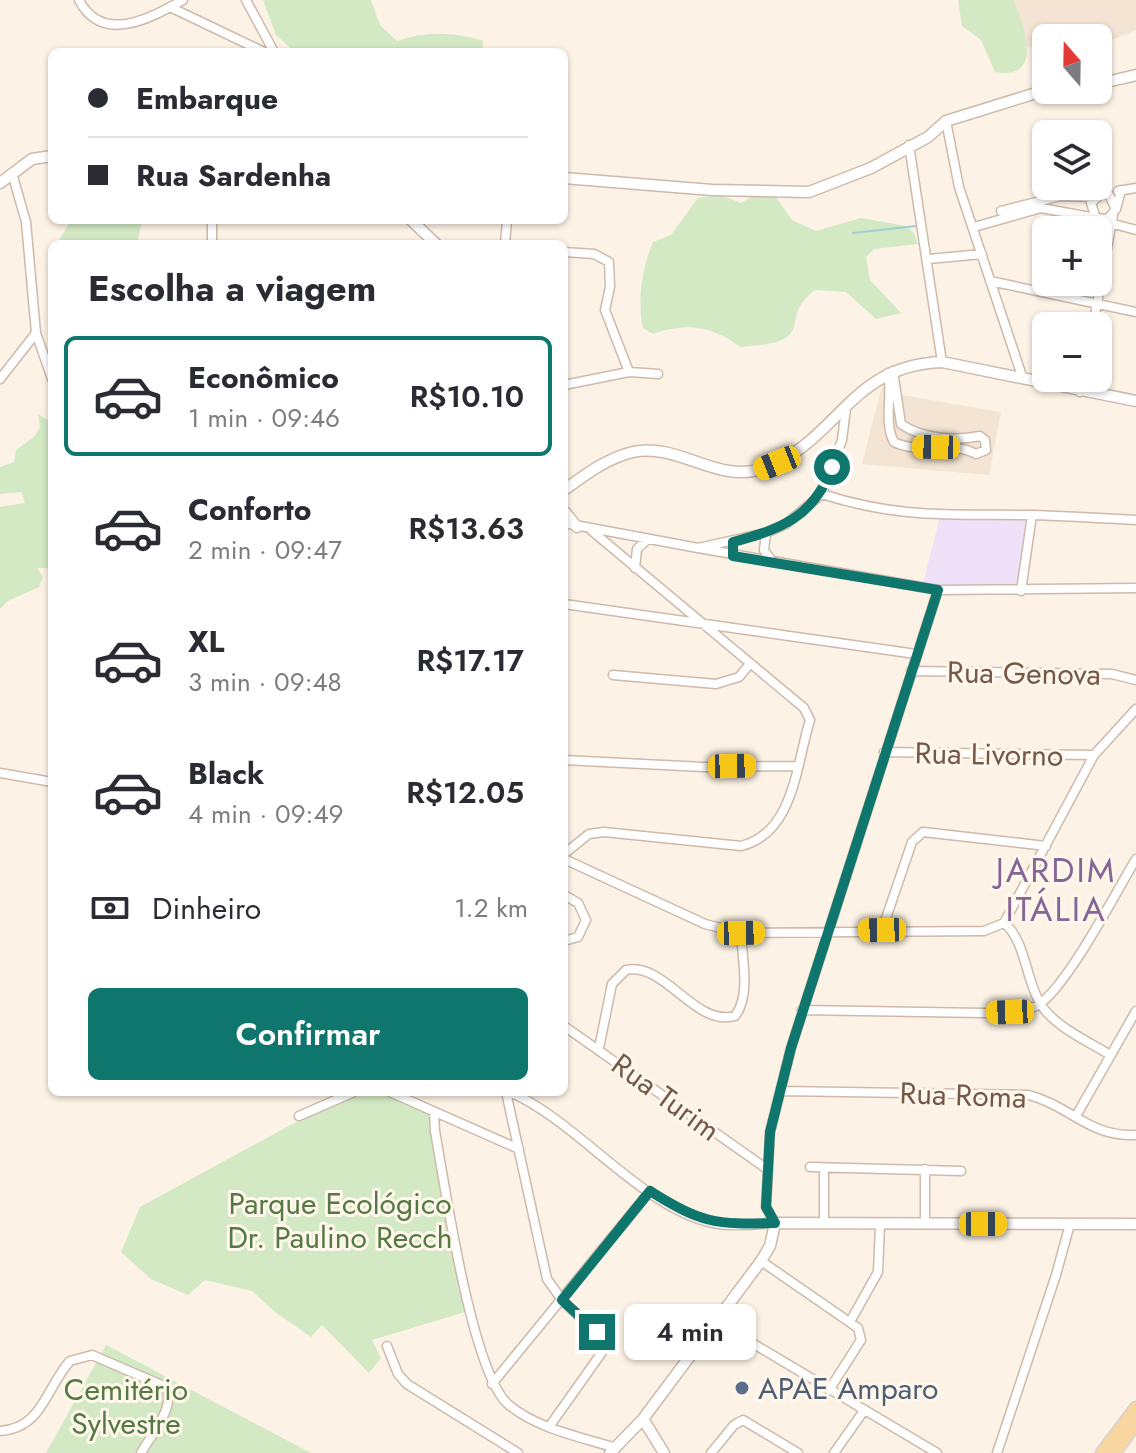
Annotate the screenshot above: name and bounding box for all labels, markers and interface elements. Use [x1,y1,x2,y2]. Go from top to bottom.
north arrow [1032,24,1112,104]
map controls [1032,24,1112,392]
text: Embarque [136,77,278,120]
button: layers [1032,120,1112,200]
text: Rua Sardenha [136,154,331,197]
button: + [1032,216,1112,296]
text: Escolha a viagem [88,262,376,314]
button: − [1032,312,1112,392]
text: Econômico [188,356,339,399]
icon: car [92,360,164,432]
text: R$10.10 [410,375,524,418]
text: 1 min · 09:46 [188,399,340,437]
car [912,435,960,459]
car [750,443,804,483]
route start [814,449,850,485]
text: Conforto [188,488,312,531]
icon: car [92,492,164,564]
text: R$13.63 [408,507,524,550]
text: 2 min · 09:47 [188,531,342,569]
text: XL [188,620,224,663]
icon: car [92,624,164,696]
text: R$17.17 [416,639,524,682]
street label: Rua Genova [947,650,1101,696]
text: 3 min · 09:48 [188,663,342,701]
street label: Rua Livorno [914,731,1064,777]
text: Black [188,752,264,795]
car [708,754,756,778]
icon: car [92,756,164,828]
text: R$12.05 [406,771,524,814]
text: 4 min · 09:49 [188,795,344,833]
district label: JARDIM ITÁLIA [992,846,1116,934]
icon: cash [88,886,132,930]
text: Dinheiro [152,887,261,930]
text: 1.2 km [454,889,528,927]
car [858,918,906,942]
car [717,921,765,945]
button: Confirmar [88,988,528,1080]
car [986,999,1034,1025]
street label: Rua Turim [603,1043,729,1151]
street label: Rua Roma [899,1071,1027,1119]
park label: Parque Ecológico Dr. Paulino Recch [227,1182,453,1259]
car [959,1212,1007,1236]
callout: 4 min [625,1304,757,1360]
text: 4 min [656,1313,724,1351]
route end [579,1314,615,1350]
place label: APAE Amparo [758,1367,938,1410]
park label: Cemitério Sylvestre [64,1368,188,1445]
marker: APAE Amparo [733,1379,751,1397]

